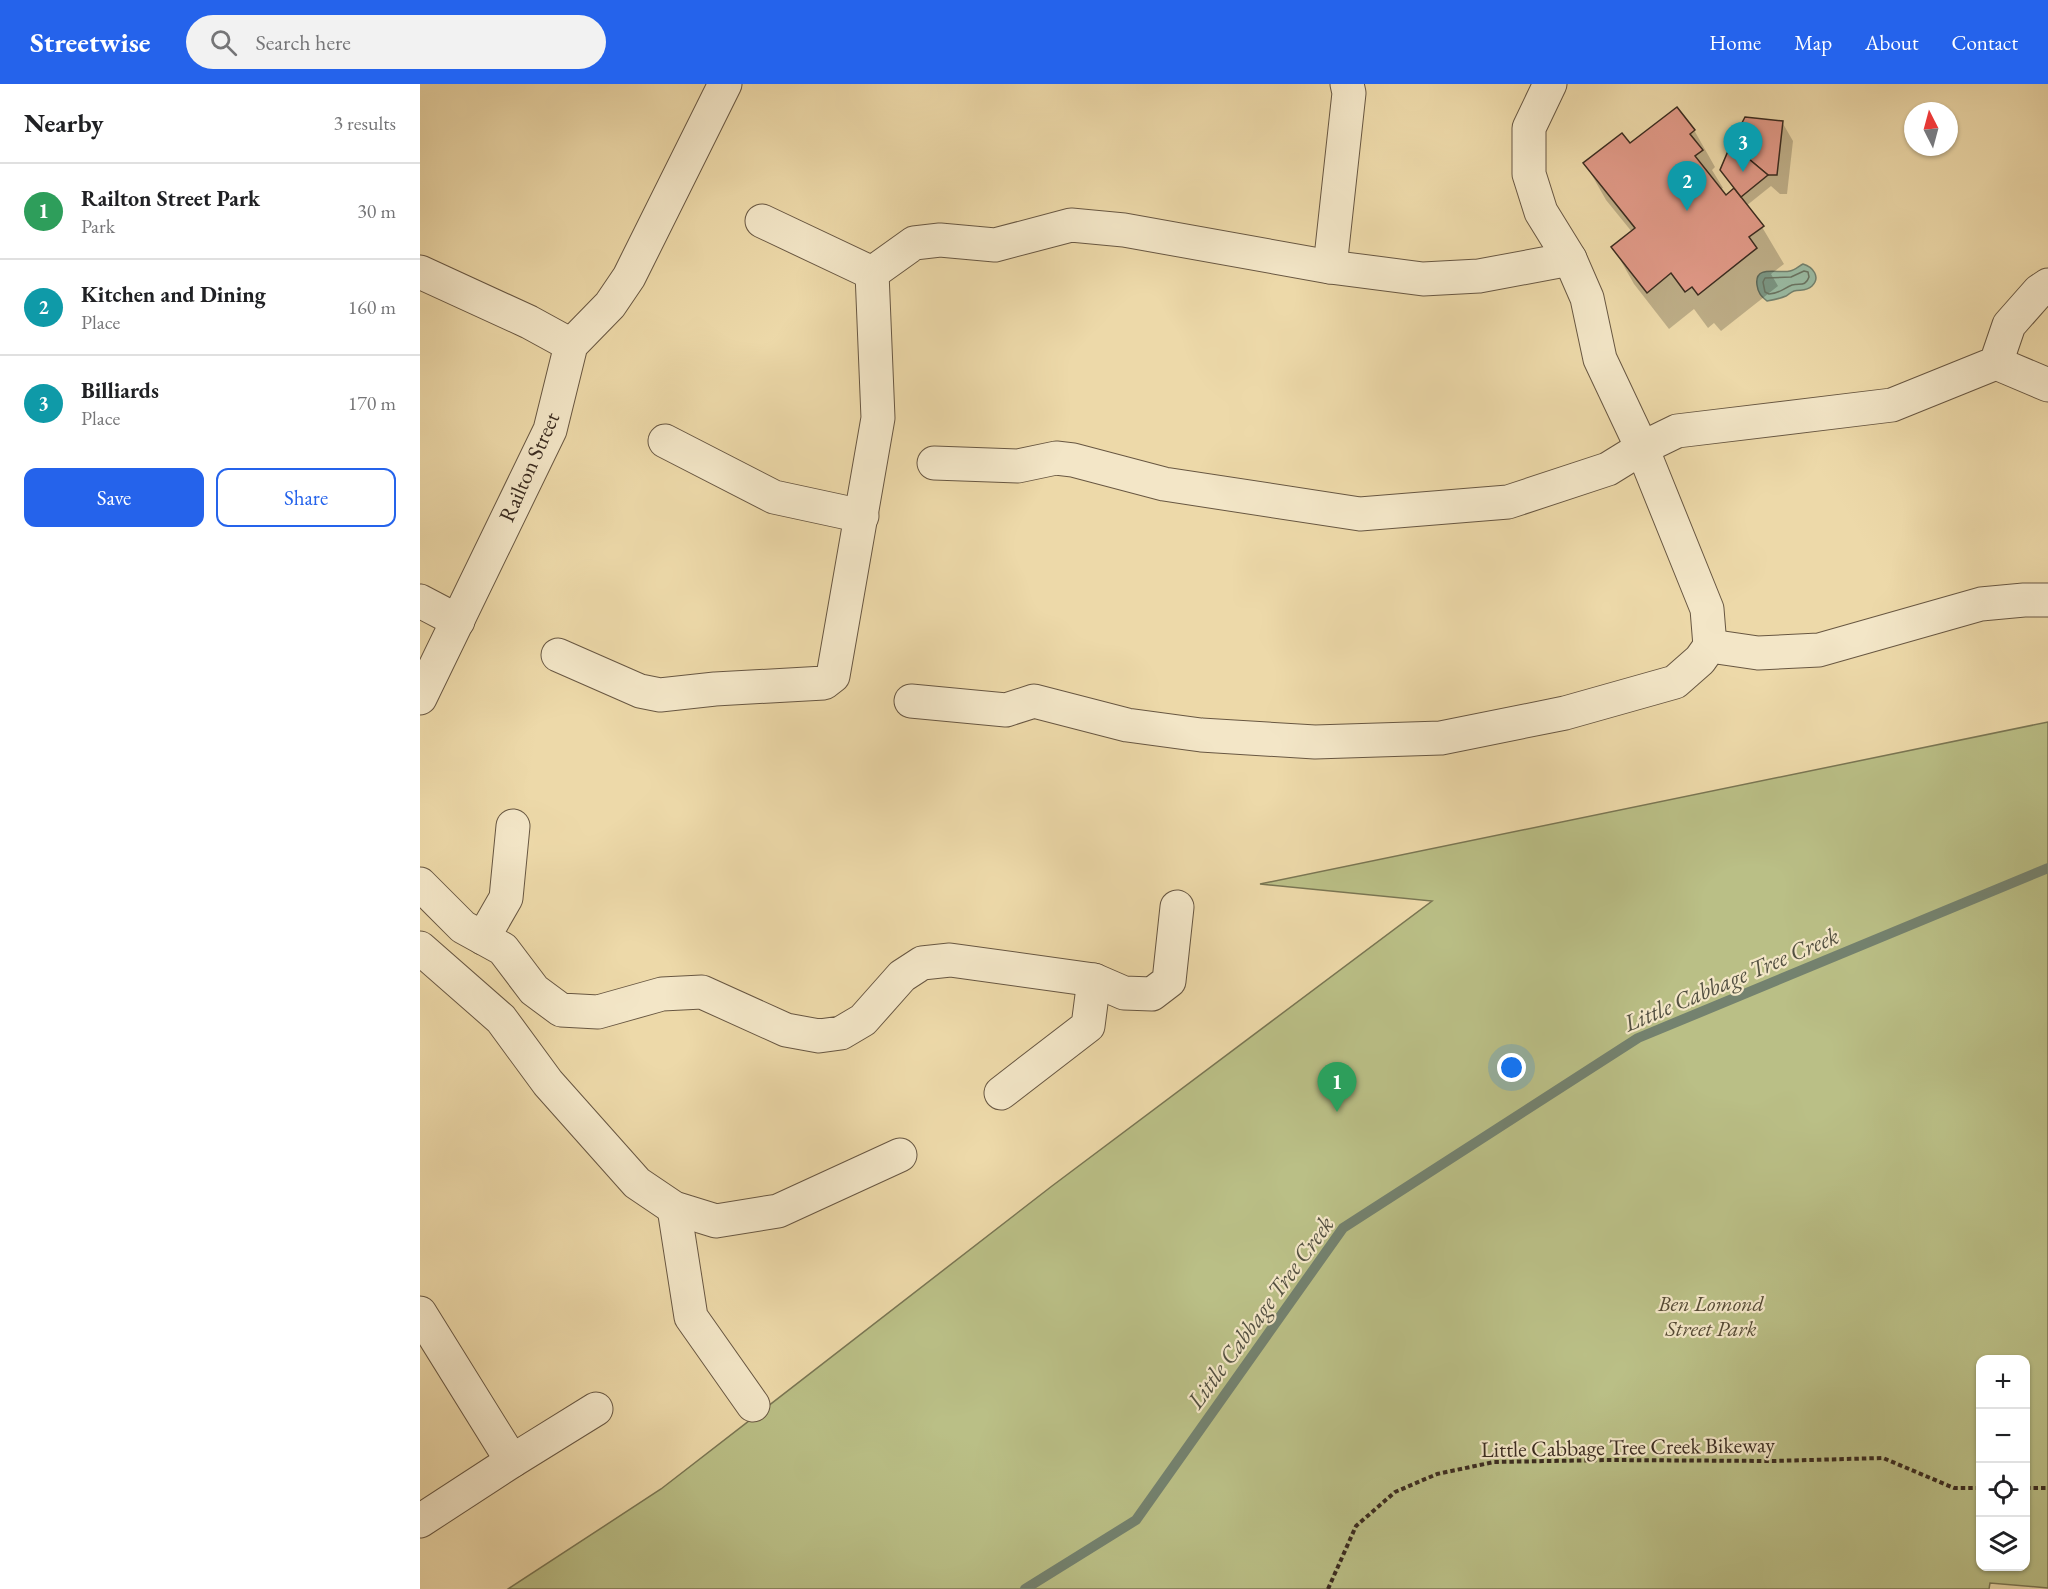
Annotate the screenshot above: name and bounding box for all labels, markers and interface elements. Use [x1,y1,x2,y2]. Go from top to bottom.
search box [186,15,606,69]
text: Streetwise [30,24,150,60]
icon: search [207,26,240,59]
text: Search here [255,28,351,57]
text: Home [1709,29,1761,56]
text: Map [1794,29,1832,56]
text: About [1865,29,1918,56]
text: Contact [1951,29,2018,56]
north arrow [1904,102,1958,156]
text: Nearby [24,106,104,140]
text: 3 results [333,110,396,136]
pin: 3 [1724,122,1762,172]
pin: 2 [1668,162,1706,211]
text: Railton Street Park [81,184,260,213]
text: 1 [38,198,49,224]
text: 30 m [357,198,396,224]
text: Park [81,213,115,239]
text: Kitchen and Dining [81,280,266,309]
text: 2 [38,294,49,320]
text: 160 m [348,294,396,320]
text: Place [81,309,120,335]
text: Billiards [81,376,159,405]
text: 3 [38,390,49,416]
text: 170 m [348,390,396,416]
text: Place [81,405,120,431]
street label: Railton Street [492,407,566,526]
button: Save [24,468,204,527]
button: Share [216,468,396,527]
water label: Little Cabbage Tree Creek [1618,920,1843,1039]
your location [1497,1053,1526,1082]
pin: 1 [1318,1062,1356,1112]
water label: Little Cabbage Tree Creek [1179,1209,1340,1415]
park label: Ben Lomond Street Park [1657,1289,1765,1343]
map controls [1976,1355,2030,1571]
button: + [1976,1355,2030,1409]
button: − [1976,1409,2030,1463]
street label: Little Cabbage Tree Creek Bikeway [1481,1430,1776,1464]
button: locate [1976,1463,2030,1517]
button: layers [1976,1517,2030,1571]

